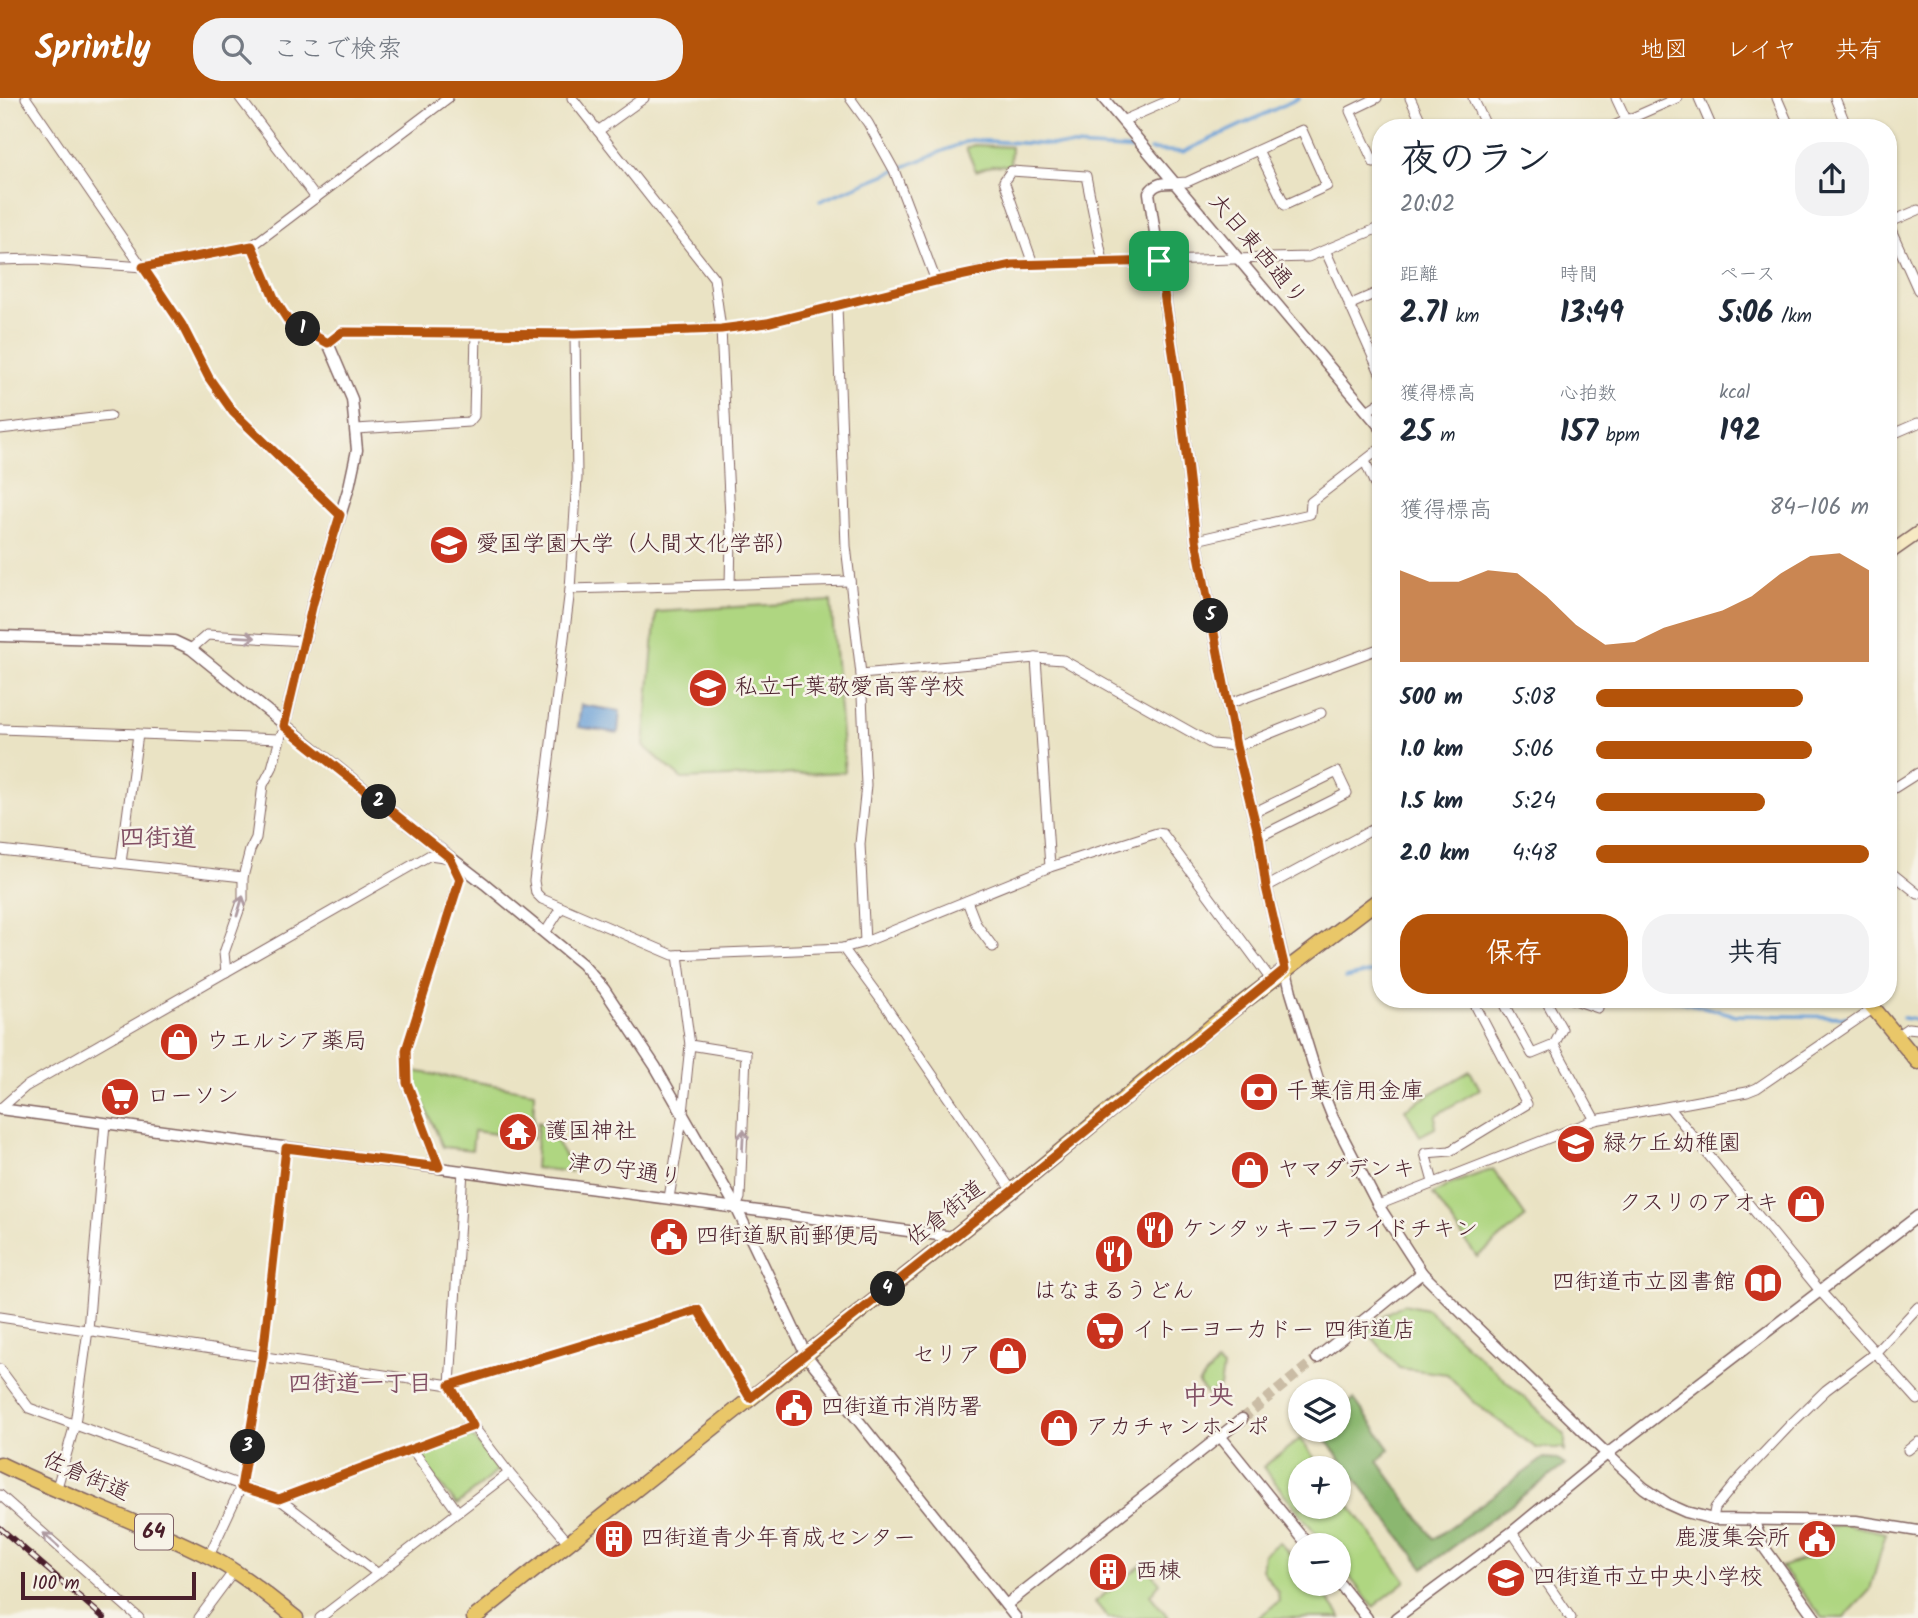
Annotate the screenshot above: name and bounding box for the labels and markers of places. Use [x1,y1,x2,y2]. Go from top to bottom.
pin [1129,231,1189,291]
pin: 1 [286,312,320,346]
school or university icon: 愛国学園大学（人間文化学部） [428,524,470,566]
place label: 愛国学園大学（人間文化学部） [476,527,798,563]
pin: 5 [1194,598,1228,634]
school or university icon: 私立千葉敬愛高等学校 [687,667,729,709]
place label: 私立千葉敬愛高等学校 [735,670,965,706]
pin: 2 [362,784,396,820]
shop icon: ウエルシア薬局 [158,1021,200,1063]
place label: ウエルシア薬局 [206,1024,367,1060]
bank icon: 千葉信用金庫 [1238,1071,1280,1113]
place label: 千葉信用金庫 [1286,1074,1424,1110]
supermarket icon: ローソン [99,1076,141,1118]
place label: ローソン [147,1079,239,1115]
temple icon: 護国神社 [497,1111,539,1153]
place label: 護国神社 [545,1114,637,1150]
school or university icon: 緑ケ丘幼稚園 [1555,1123,1597,1165]
place label: 緑ケ丘幼稚園 [1603,1126,1741,1162]
shop icon: ヤマダデンキ [1229,1149,1271,1191]
place label: ヤマダデンキ [1277,1152,1415,1188]
shop icon: クスリのアオキ [1785,1183,1827,1225]
place label: クスリのアオキ [1618,1186,1779,1222]
restaurant icon: ケンタッキーフライドチキン [1134,1209,1176,1251]
place label: ケンタッキーフライドチキン [1182,1212,1478,1248]
public building icon: 四街道駅前郵便局 [648,1216,690,1258]
place label: 四街道駅前郵便局 [696,1219,880,1255]
restaurant icon: はなまるうどん [1093,1233,1135,1275]
library icon: 四街道市立図書館 [1742,1262,1784,1304]
place label: 四街道市立図書館 [1552,1265,1736,1301]
pin: 4 [870,1272,906,1306]
place label: はなまるうどん [1034,1274,1194,1310]
supermarket icon: イトーヨーカドー 四街道店 [1084,1310,1126,1352]
place label: イトーヨーカドー 四街道店 [1132,1313,1416,1349]
shop icon: セリア [987,1335,1029,1377]
place label: セリア [912,1338,981,1374]
public building icon: 四街道市消防署 [773,1387,815,1429]
place label: 四街道市消防署 [821,1390,982,1426]
shop icon: アカチャンホンポ [1038,1407,1080,1449]
place label: アカチャンホンポ [1086,1410,1270,1446]
pin: 3 [230,1430,266,1464]
building icon: 四街道青少年育成センター [593,1518,635,1560]
public building icon: 鹿渡集会所 [1796,1518,1838,1560]
place label: 四街道青少年育成センター [641,1521,916,1557]
place label: 鹿渡集会所 [1675,1521,1790,1557]
building icon: 西棟 [1087,1551,1129,1593]
place label: 西棟 [1135,1554,1181,1590]
school or university icon: 四街道市立中央小学校 [1485,1557,1527,1599]
place label: 四街道市立中央小学校 [1533,1560,1763,1596]

